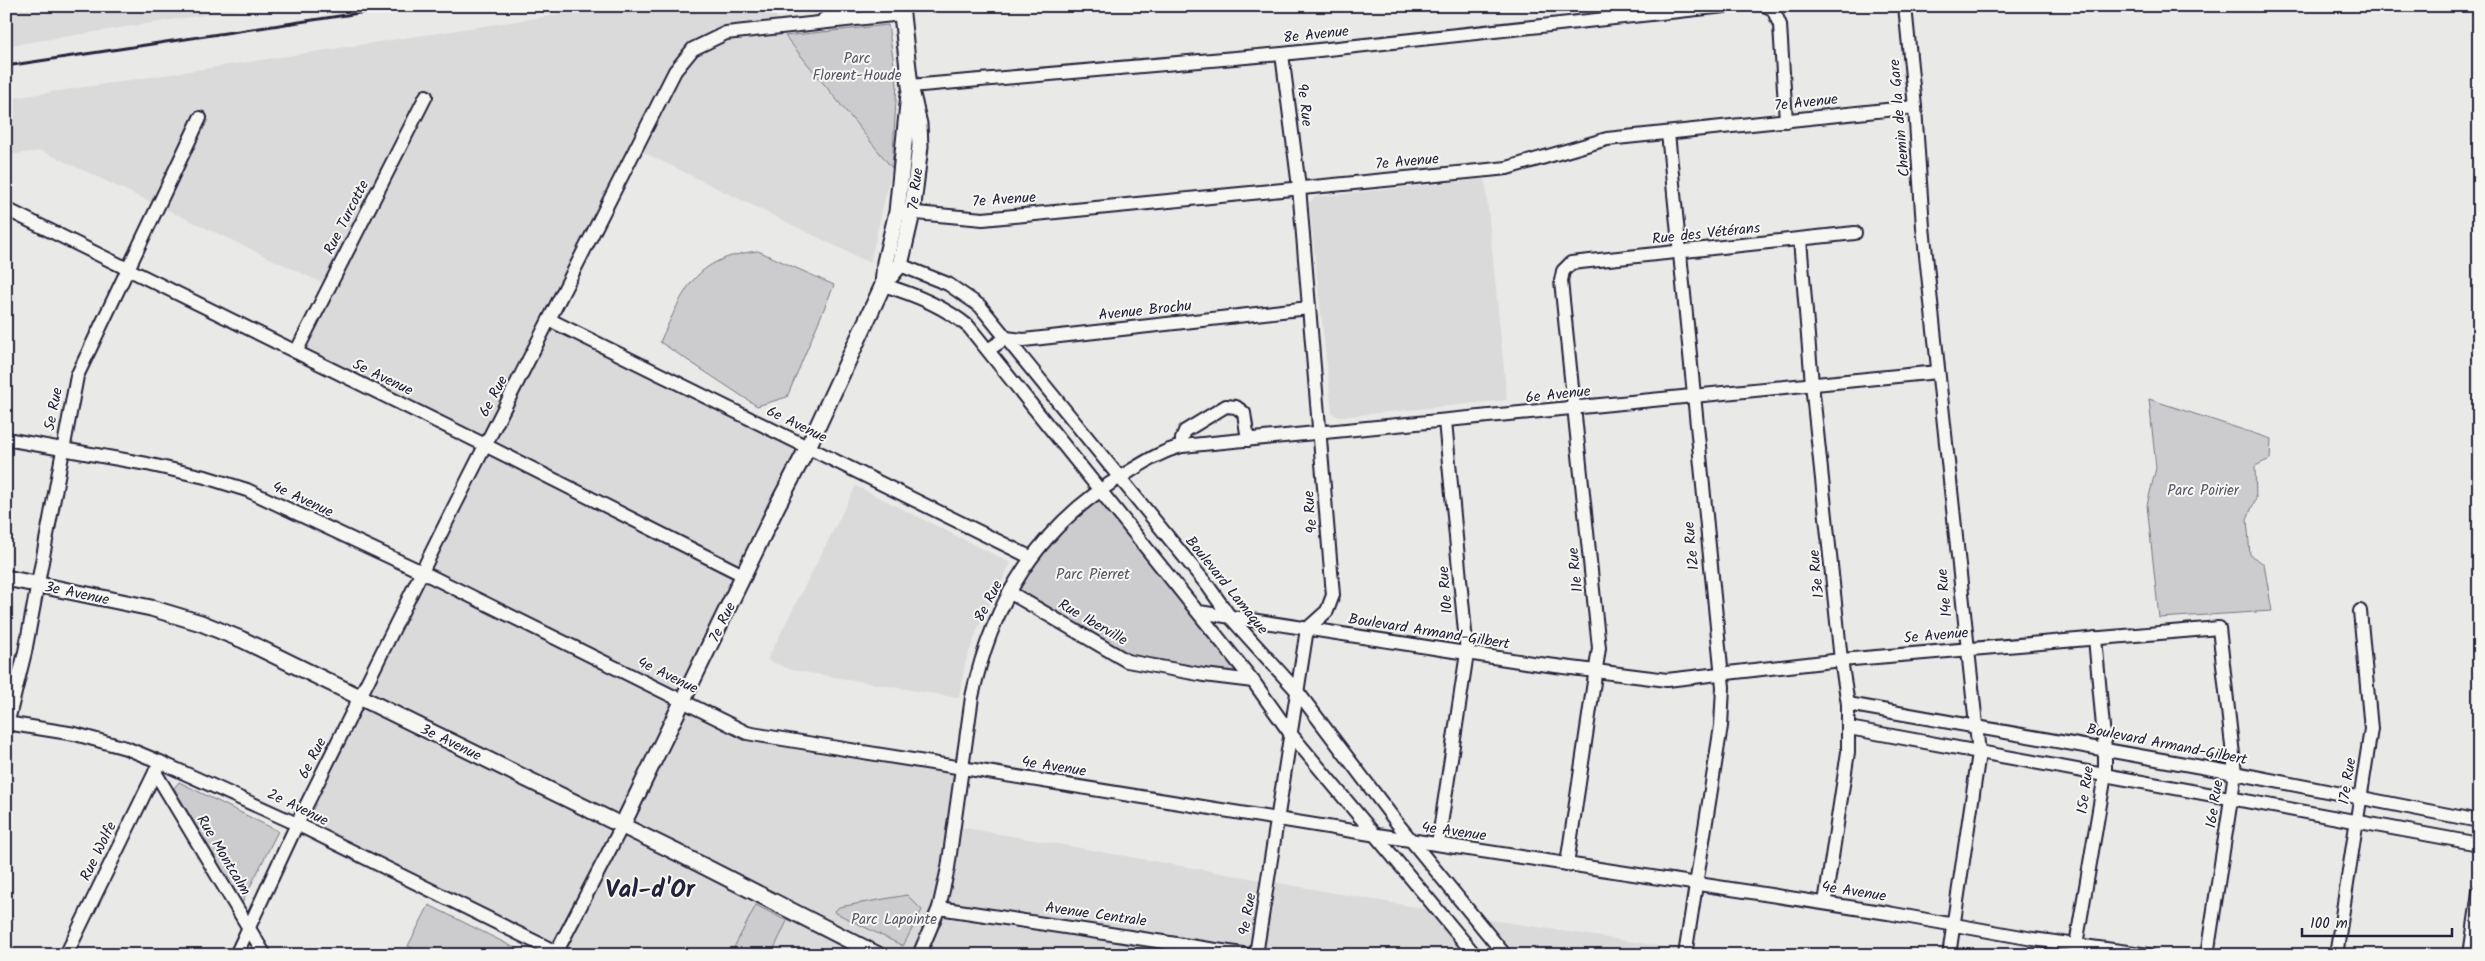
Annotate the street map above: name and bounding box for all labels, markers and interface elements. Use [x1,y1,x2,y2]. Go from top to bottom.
street label: 8e Avenue [1282,20,1350,50]
park label: Parc Florent-Houde [812,47,902,88]
street label: Chemin de la Gare [1883,58,1917,178]
street label: 9e Rue [1289,82,1319,128]
street label: 7e Avenue [1773,88,1839,118]
street label: 7e Avenue [1374,147,1440,177]
street label: 7e Rue [901,166,931,212]
street label: Rue Turcotte [318,176,376,259]
street label: 7e Avenue [971,186,1037,214]
street label: Rue des Vétérans [1651,216,1762,252]
street label: Avenue Brochu [1097,294,1193,328]
street label: 5e Avenue [348,353,417,403]
street label: 6e Rue [473,371,515,421]
street label: 6e Avenue [1524,380,1592,410]
street label: 5e Rue [38,385,70,433]
street label: 6e Avenue [762,400,831,450]
street label: 4e Avenue [268,475,337,525]
park label: Parc Poirier [2167,479,2240,503]
street label: 9e Rue [1297,489,1325,534]
street label: 12e Rue [1677,520,1706,571]
street label: Boulevard Lamaque [1179,531,1274,640]
street label: 11e Rue [1562,546,1590,593]
street label: 13e Rue [1802,548,1831,599]
park label: Parc Pierret [1056,563,1130,587]
street label: 10e Rue [1432,565,1460,615]
street label: 14e Rue [1931,567,1959,618]
street label: 3e Avenue [42,575,112,613]
street label: 8e Rue [968,576,1010,627]
street label: Rue Iberville [1053,593,1132,653]
street label: 7e Rue [703,598,743,647]
street label: Boulevard Armand-Gilbert [1346,607,1511,657]
street label: 5e Avenue [1903,621,1970,651]
street label: 4e Avenue [633,651,702,701]
street label: 3e Avenue [416,718,485,768]
street label: Boulevard Armand-Gilbert [2084,718,2249,772]
street label: 6e Rue [292,733,334,783]
street label: 4e Avenue [1020,750,1088,784]
street label: 17e Rue [2332,756,2364,806]
street label: 15e Rue [2071,764,2101,816]
street label: 16e Rue [2199,778,2231,830]
street label: 2e Avenue [263,783,333,833]
street label: Rue Montcalm [190,811,257,901]
street label: 4e Avenue [1420,816,1488,848]
street label: Rue Wolfe [74,817,124,885]
district label: Val-d'Or [605,870,696,910]
street label: 4e Avenue [1820,875,1888,909]
street label: 9e Rue [1232,891,1264,937]
street label: Avenue Centrale [1044,896,1148,934]
scale bar [2302,906,2452,938]
park label: Parc Lapointe [851,908,937,932]
text: 100 m [2310,912,2348,936]

